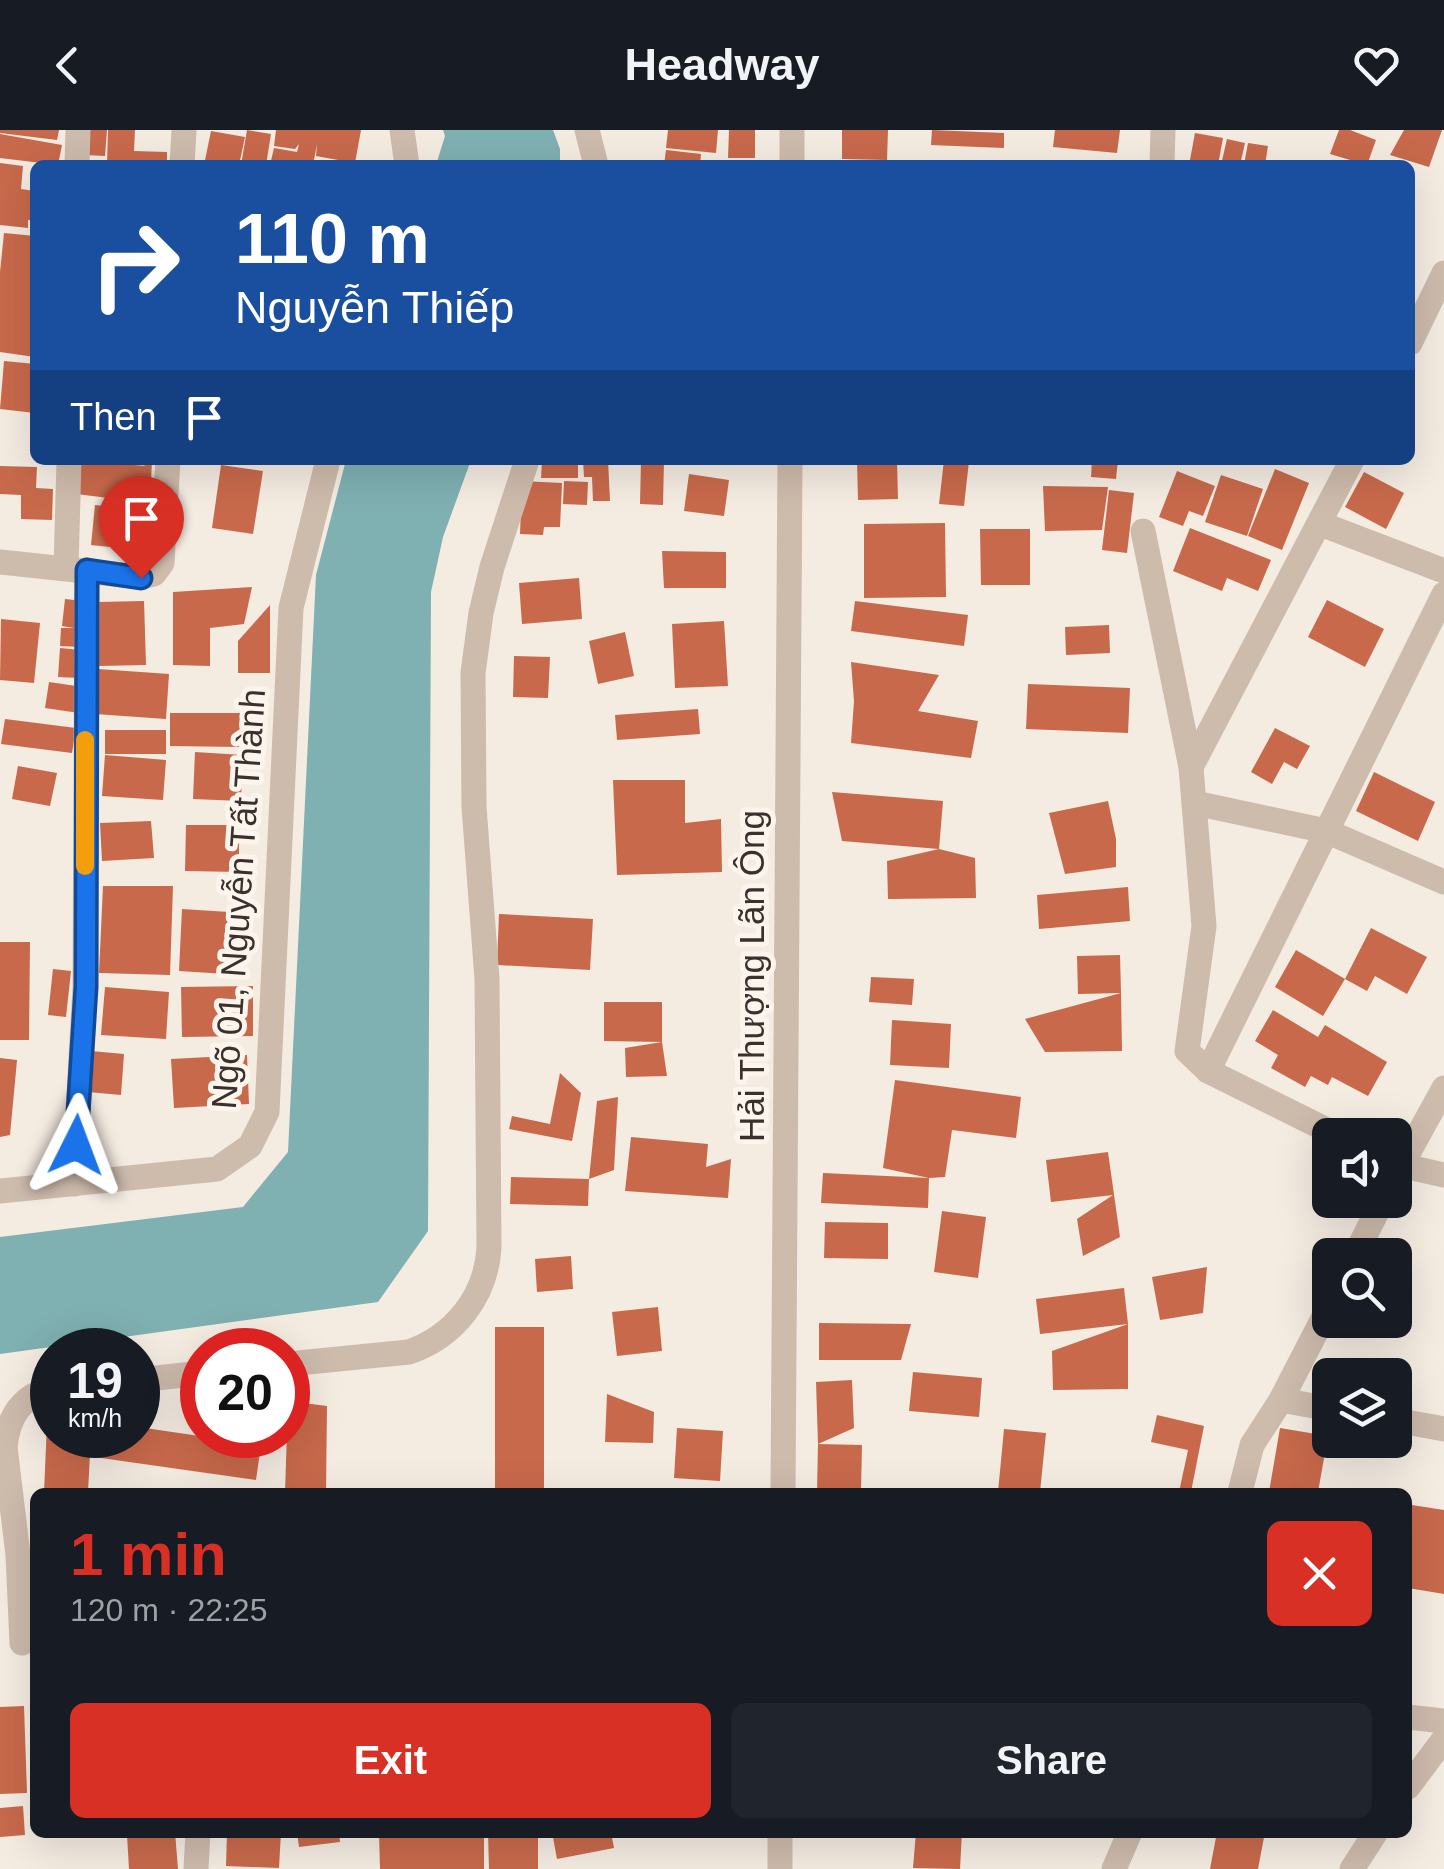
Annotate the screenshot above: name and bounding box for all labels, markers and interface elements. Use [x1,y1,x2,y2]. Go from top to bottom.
icon: back [40,38,95,93]
icon: heart [1349,38,1404,93]
text: Headway [624,39,820,90]
icon: right [70,200,200,330]
text: 110 m [235,200,430,278]
text: Nguyễn Thiếp [235,282,514,333]
icon: arrive [177,390,232,445]
text: Then [70,396,157,438]
pin [99,476,184,579]
icon: arrive [114,491,169,546]
street label: Ngõ 01, Nguyễn Tất Thành [204,688,272,1110]
street label: Hải Thượng Lãn Ông [732,810,771,1142]
position arrow [24,1093,128,1197]
map controls [1312,1118,1412,1458]
button: sound [1312,1118,1412,1218]
button: search [1312,1238,1412,1338]
speed limit sign: 20 [180,1328,310,1458]
text: 19 [67,1353,123,1409]
button: layers [1312,1358,1412,1458]
text: km/h [68,1404,122,1432]
text: 1 min [70,1521,227,1588]
button: close [1267,1521,1372,1626]
text: 120 m · 22:25 [70,1592,267,1628]
button: Exit [70,1703,711,1818]
button: Share [731,1703,1372,1818]

